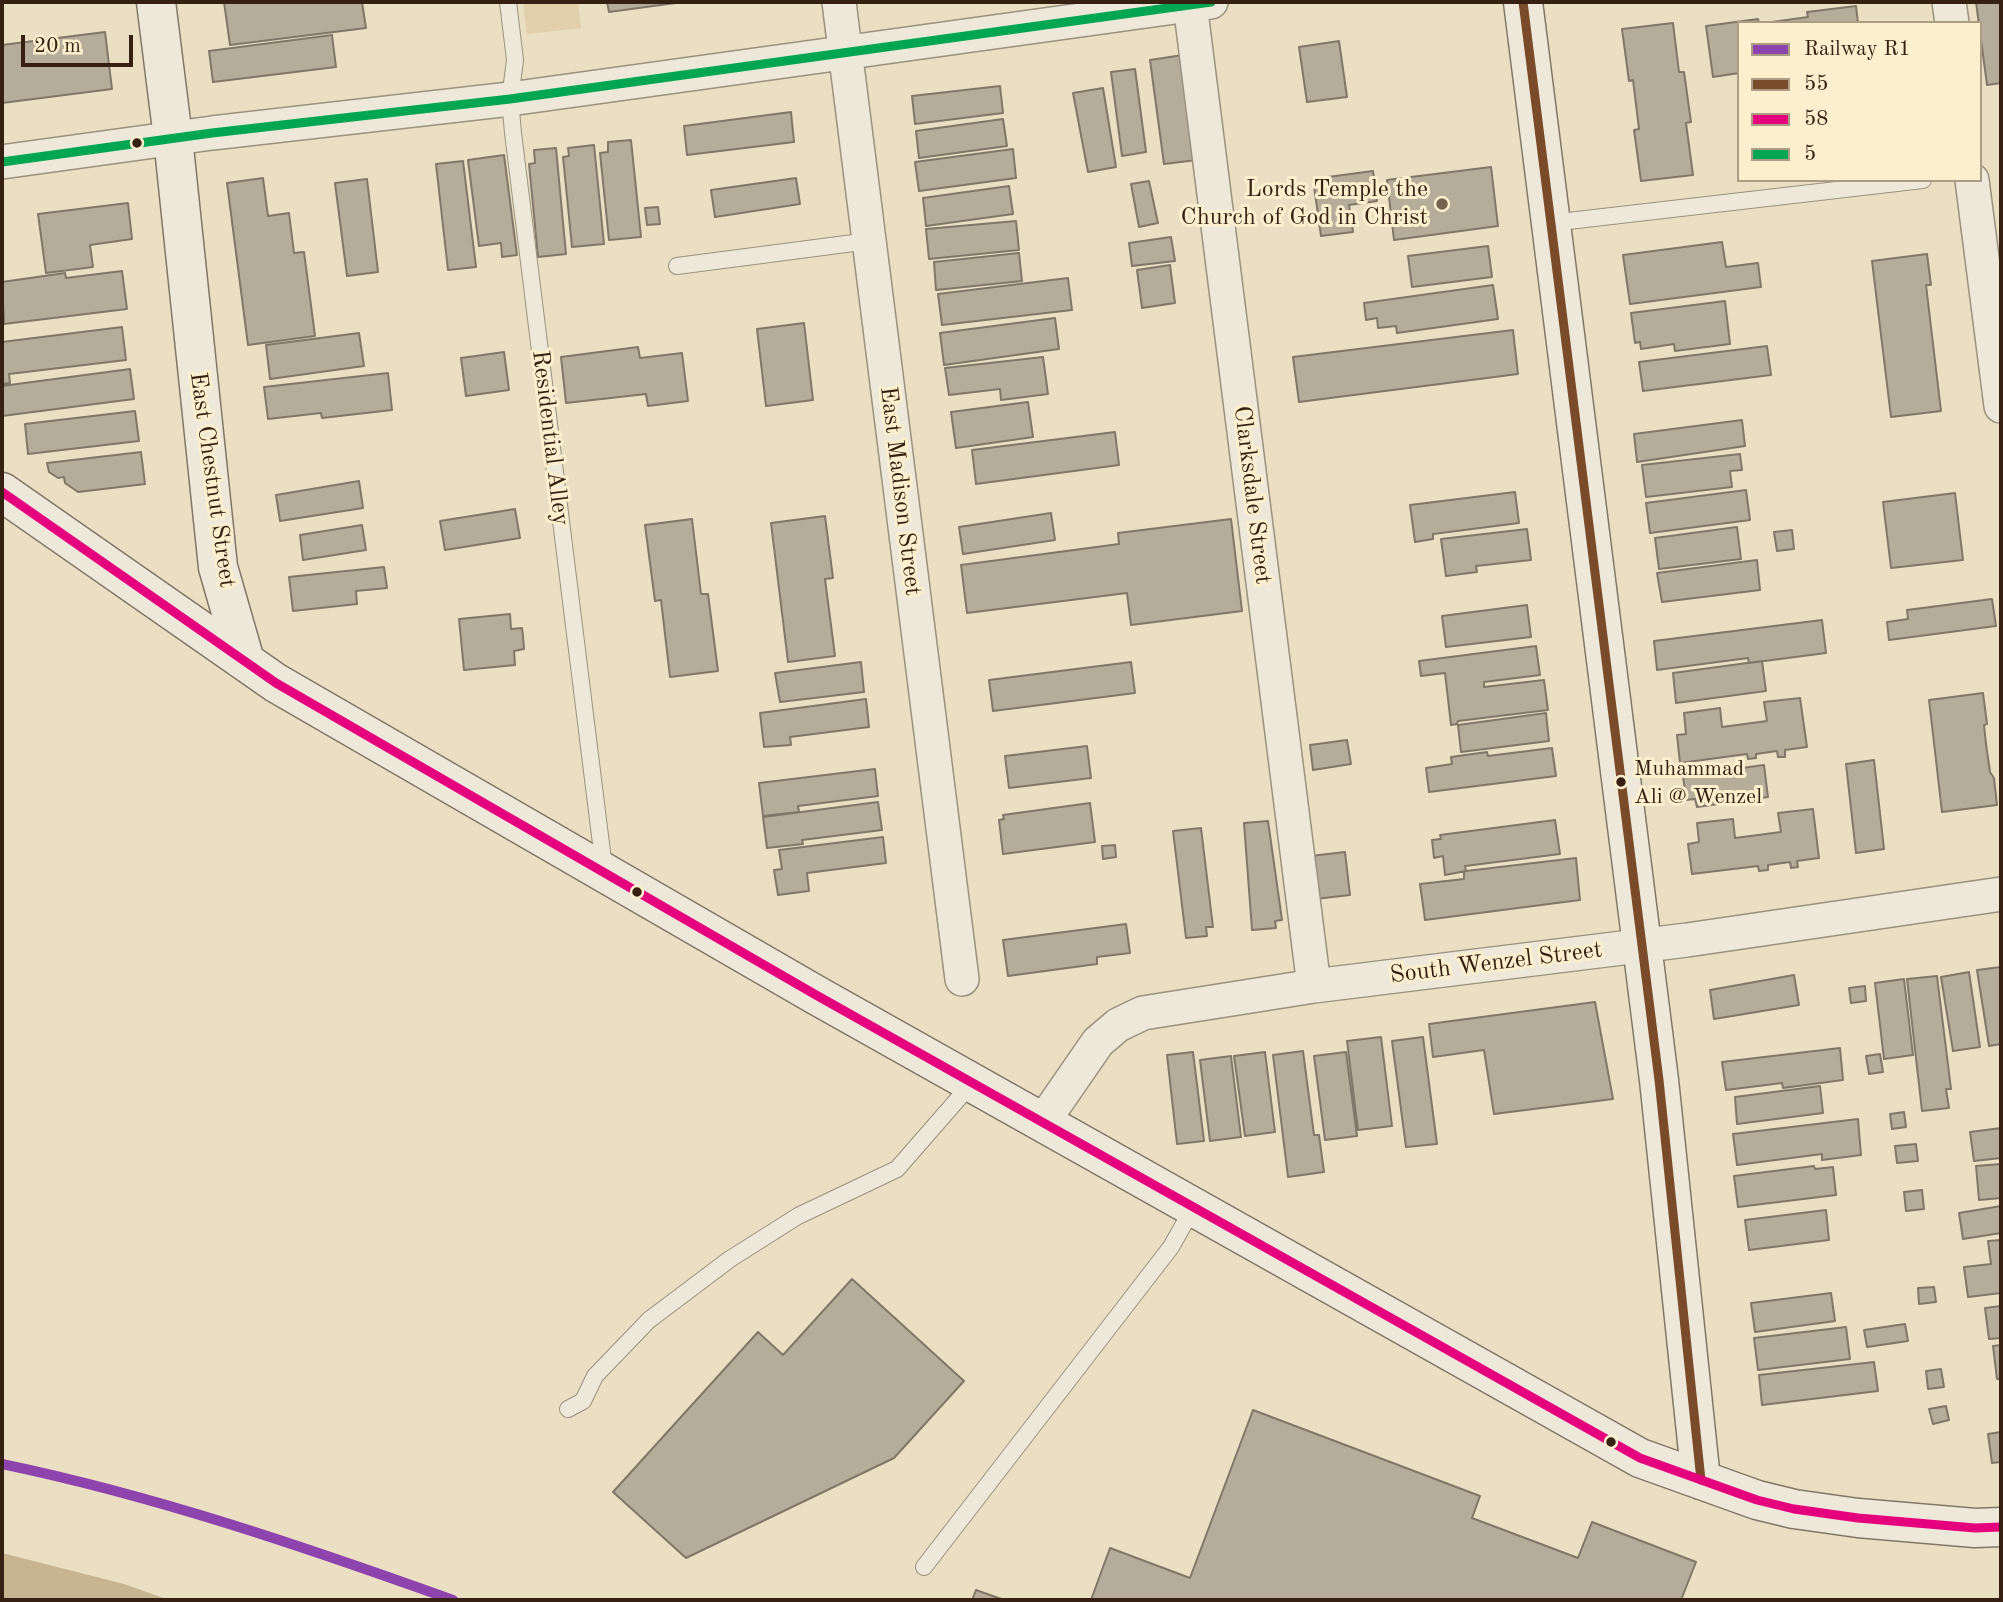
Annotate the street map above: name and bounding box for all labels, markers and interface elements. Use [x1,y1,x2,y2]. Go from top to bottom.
scale bar [24,21,136,65]
legend [1737,21,1982,182]
text: 20 m [34,36,81,57]
text: Railway R1 [1804,39,1911,60]
text: 55 [1804,74,1828,95]
text: 58 [1804,109,1828,130]
unlabelled marker [130,136,144,150]
text: 5 [1804,144,1816,165]
place label: Lords Temple the Church of God in Christ [1181,176,1428,232]
marker: Lords Temple the Church of God in Christ [1434,196,1450,212]
street label: Residential Alley [525,349,575,527]
street label: East Chestnut Street [183,370,241,590]
street label: East Madison Street [873,385,927,597]
street label: Clarksdale Street [1227,404,1277,586]
place label: Muhammad Ali @ Wenzel [1634,756,1762,808]
marker: Muhammad Ali @ Wenzel [1614,775,1628,789]
unlabelled marker [630,885,644,899]
street label: South Wenzel Street [1388,936,1604,990]
unlabelled marker [1604,1435,1618,1449]

